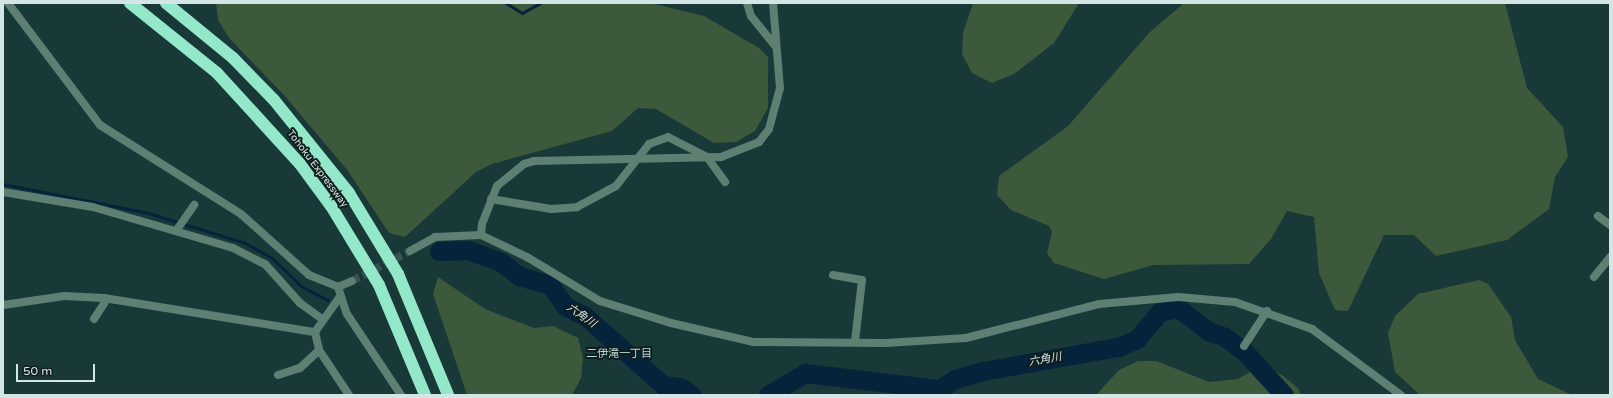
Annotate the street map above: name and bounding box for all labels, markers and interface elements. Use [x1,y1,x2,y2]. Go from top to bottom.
street label: Tohoku Expressway [284,128,350,210]
water label: 六角川 [564,301,598,331]
district label: 二伊滝一丁目 [586,347,652,361]
water label: 六角川 [1028,351,1062,369]
scale bar [18,356,97,382]
text: 50 m [23,364,52,378]

